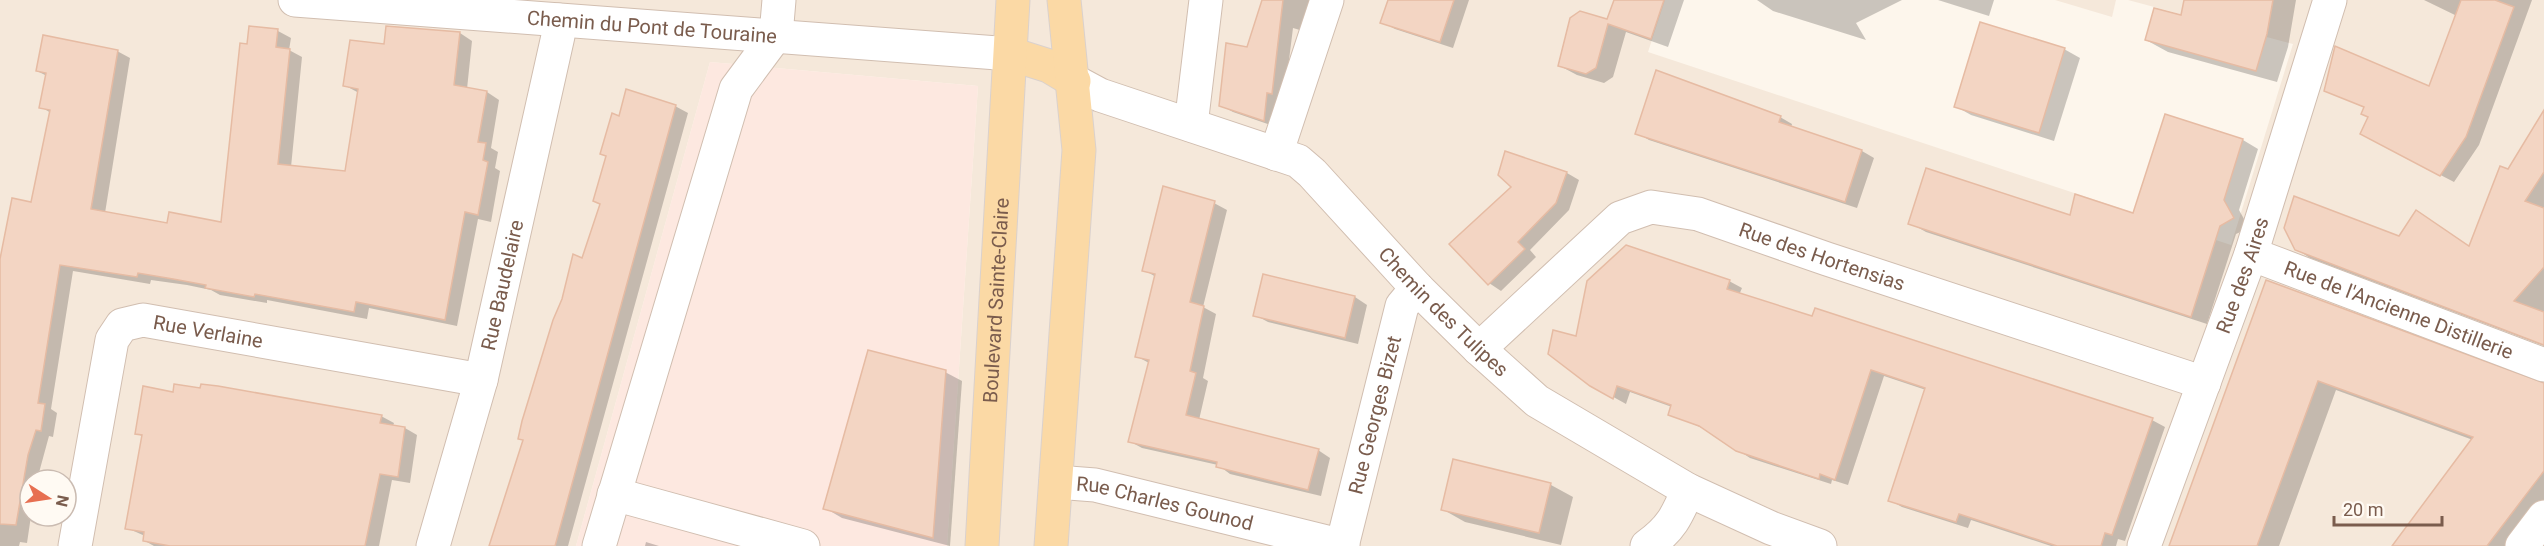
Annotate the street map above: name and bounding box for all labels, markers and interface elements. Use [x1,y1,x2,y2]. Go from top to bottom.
street label: Chemin du Pont de Touraine [526,6,778,48]
street label: Boulevard Sainte-Claire [978,197,1014,404]
street label: Rue des Aires [2211,214,2274,337]
street label: Rue des Hortensias [1736,217,1908,296]
street label: Rue Baudelaire [476,218,528,353]
street label: Chemin des Tulipes [1374,242,1513,382]
street label: Rue de l'Ancienne Distillerie [2281,256,2517,364]
street label: Rue Verlaine [151,310,265,353]
street label: Rue Georges Bizet [1343,333,1406,497]
north arrow [18,468,78,528]
street label: Rue Charles Gounod [1075,472,1256,535]
scale bar [2334,489,2442,527]
text: N [52,494,73,509]
text: 20 m [2343,499,2383,520]

